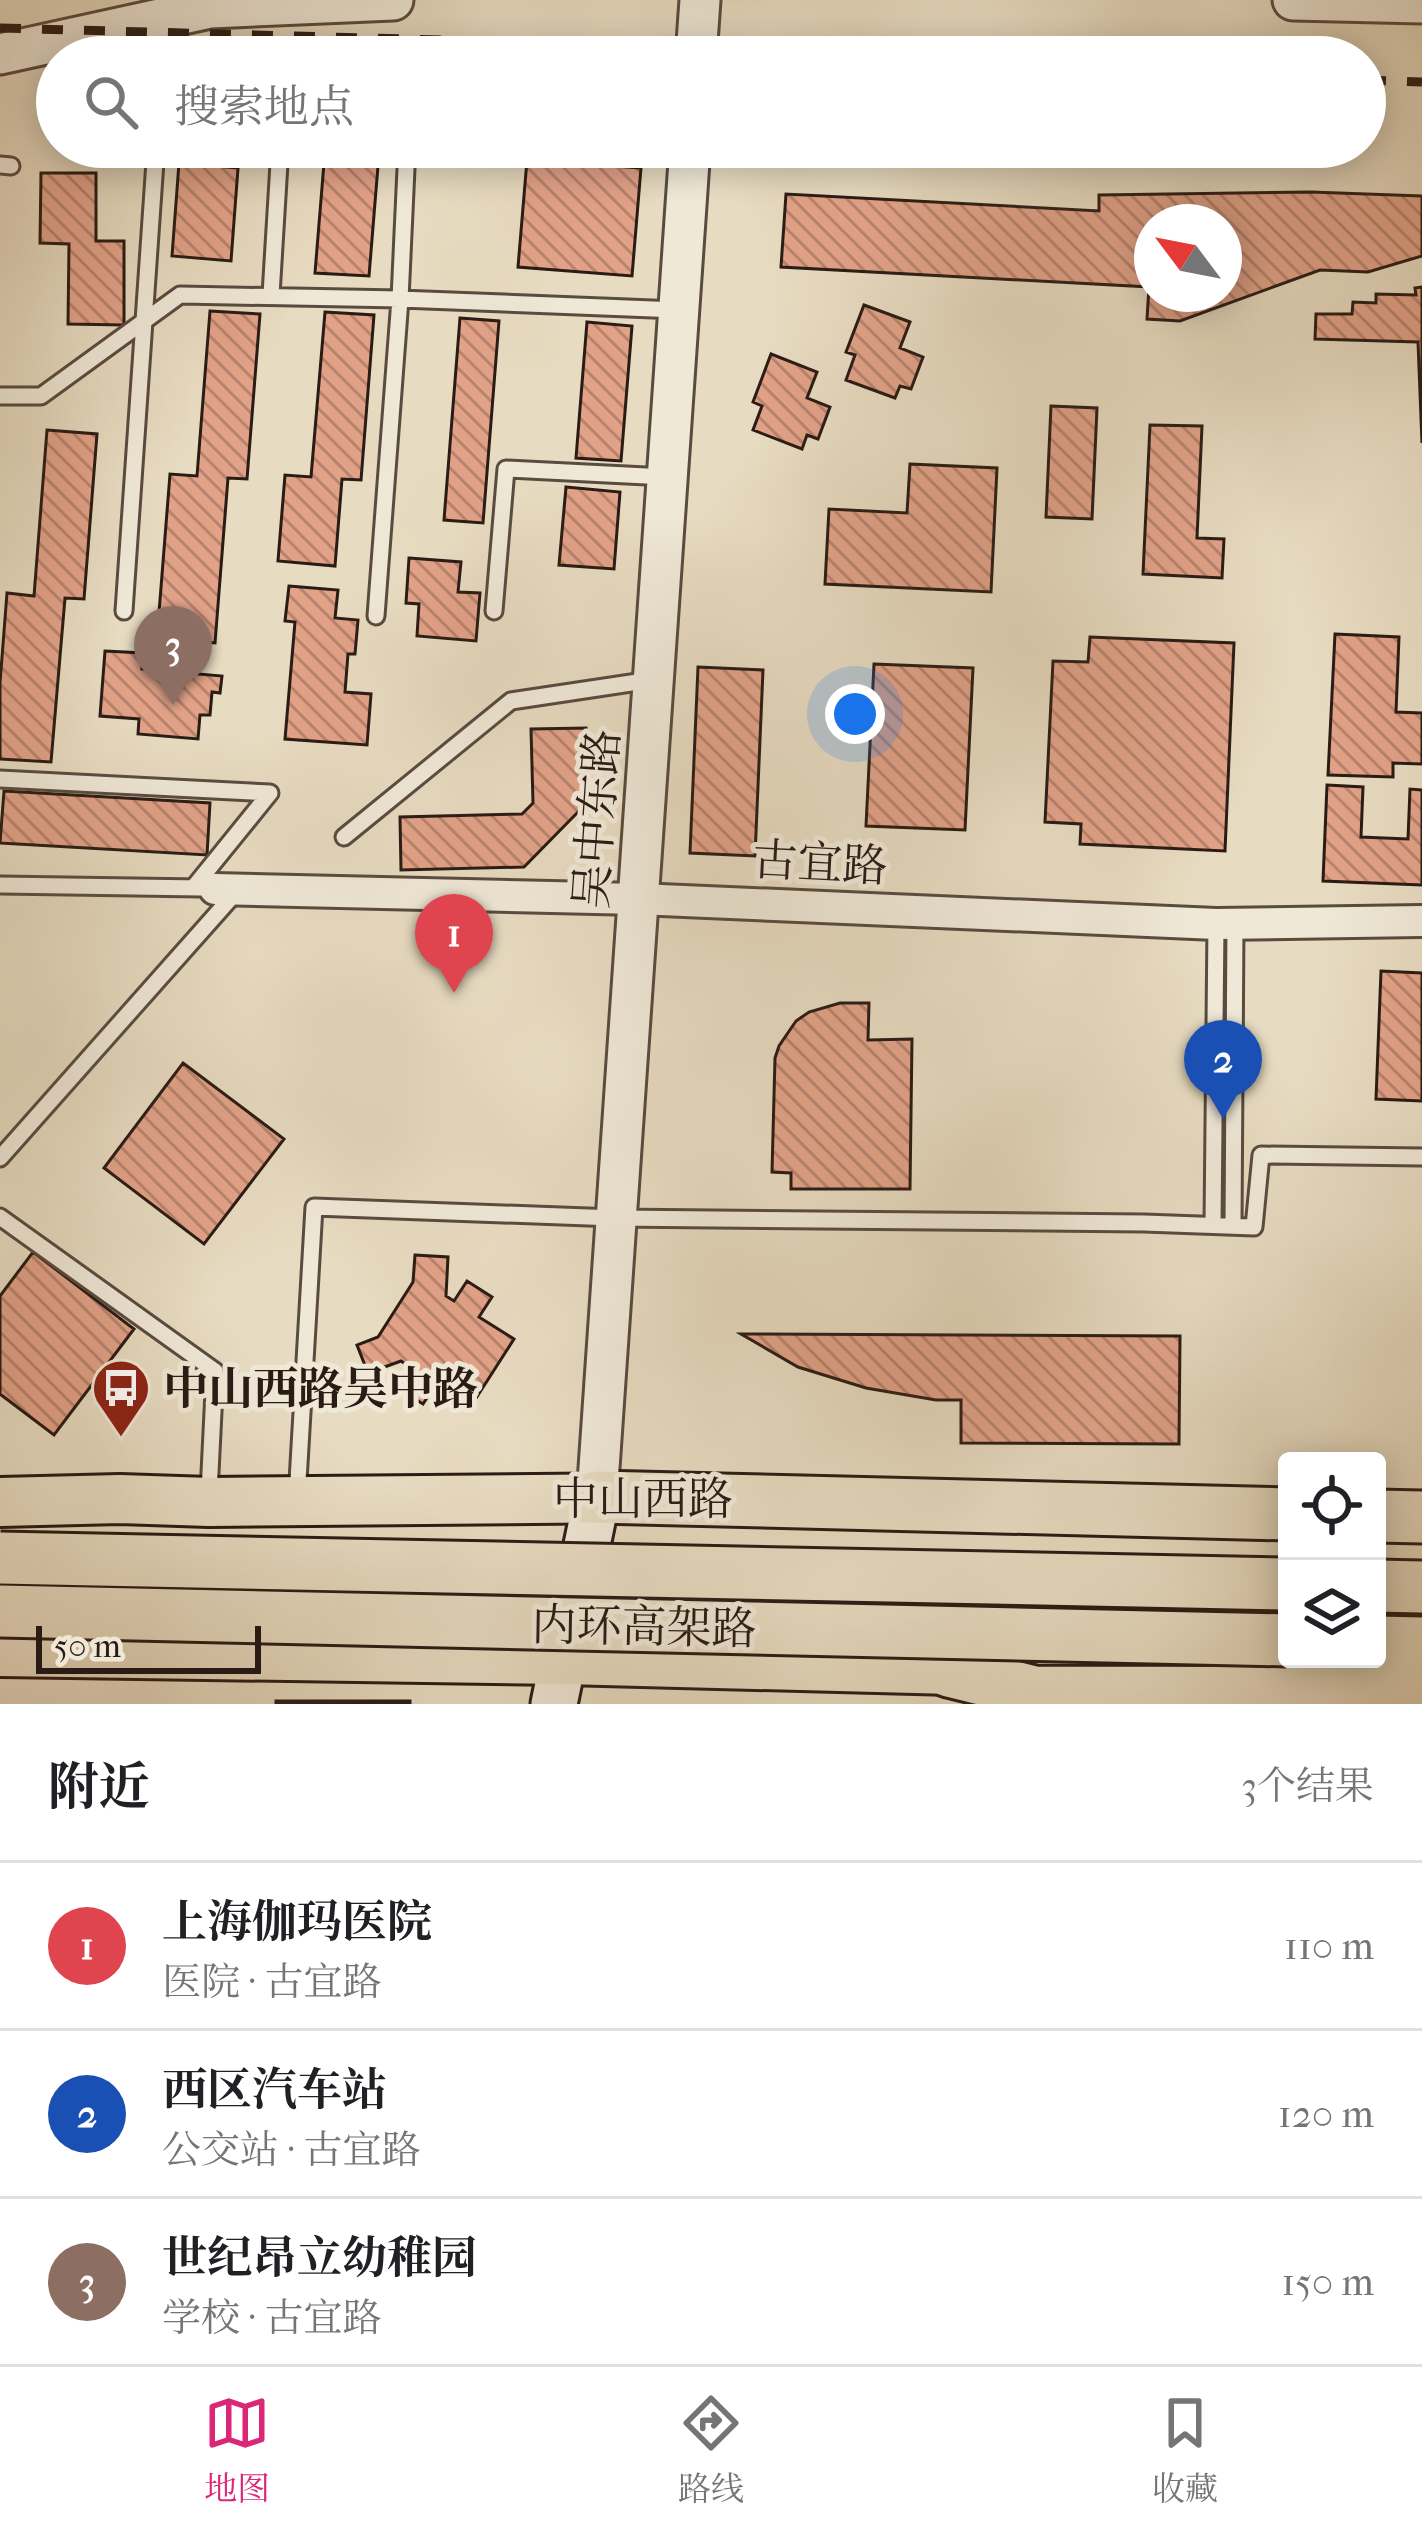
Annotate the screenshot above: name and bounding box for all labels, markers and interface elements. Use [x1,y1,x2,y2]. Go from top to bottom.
search box [36,36,1386,168]
icon: search [78,69,144,135]
text: 搜索地点 [174,81,354,134]
north arrow [1134,204,1242,312]
pin: 3 [134,606,212,705]
your location [825,684,885,744]
street label: 吴中东路 [565,727,630,911]
street label: 古宜路 [751,834,889,893]
pin: 1 [415,894,493,993]
pin: 2 [1184,1020,1262,1119]
bus stop icon: 中山西路吴中路 [90,1357,152,1439]
place label: 中山西路吴中路 [163,1363,478,1416]
map controls [1278,1452,1386,1668]
button: locate [1278,1452,1386,1560]
street label: 中山西路 [553,1473,733,1526]
button: layers [1278,1560,1386,1668]
street label: 内环高架路 [531,1599,757,1656]
scale bar [36,1620,261,1673]
text: 50 m [54,1627,121,1666]
text: 附近 [48,1757,150,1817]
text: 3个结果 [1241,1763,1374,1809]
text: 上海伽玛医院 [162,1896,432,1949]
text: 1 [80,1923,94,1969]
text: 110 m [1284,1923,1374,1969]
text: 医院 · 古宜路 [162,1959,382,2005]
text: 西区汽车站 [162,2064,387,2117]
text: 2 [77,2091,97,2137]
text: 120 m [1278,2091,1374,2137]
text: 公交站 · 古宜路 [162,2127,421,2173]
text: 世纪昂立幼稚园 [162,2232,477,2285]
text: 3 [79,2259,95,2305]
text: 150 m [1281,2259,1374,2305]
text: 学校 · 古宜路 [162,2295,382,2341]
tab: 地图 [204,2390,270,2509]
tab: 路线 [678,2390,744,2509]
tab: 收藏 [1152,2390,1218,2509]

